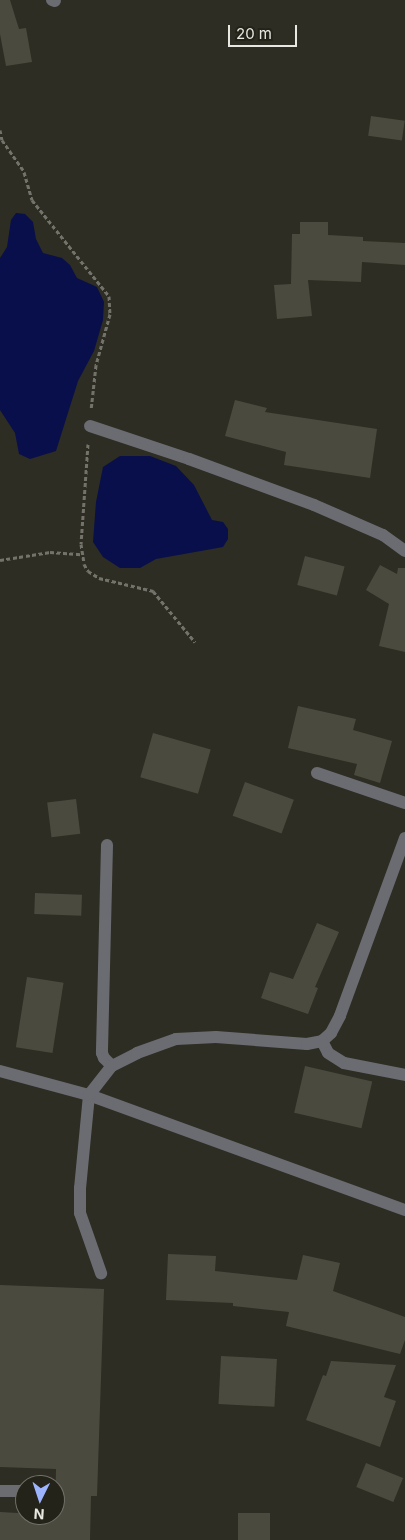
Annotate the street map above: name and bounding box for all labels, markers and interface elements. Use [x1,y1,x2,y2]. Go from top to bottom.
scale bar [230,15,299,47]
text: 20 m [236,24,272,43]
north arrow [15,1475,65,1525]
text: N [33,1506,45,1523]

